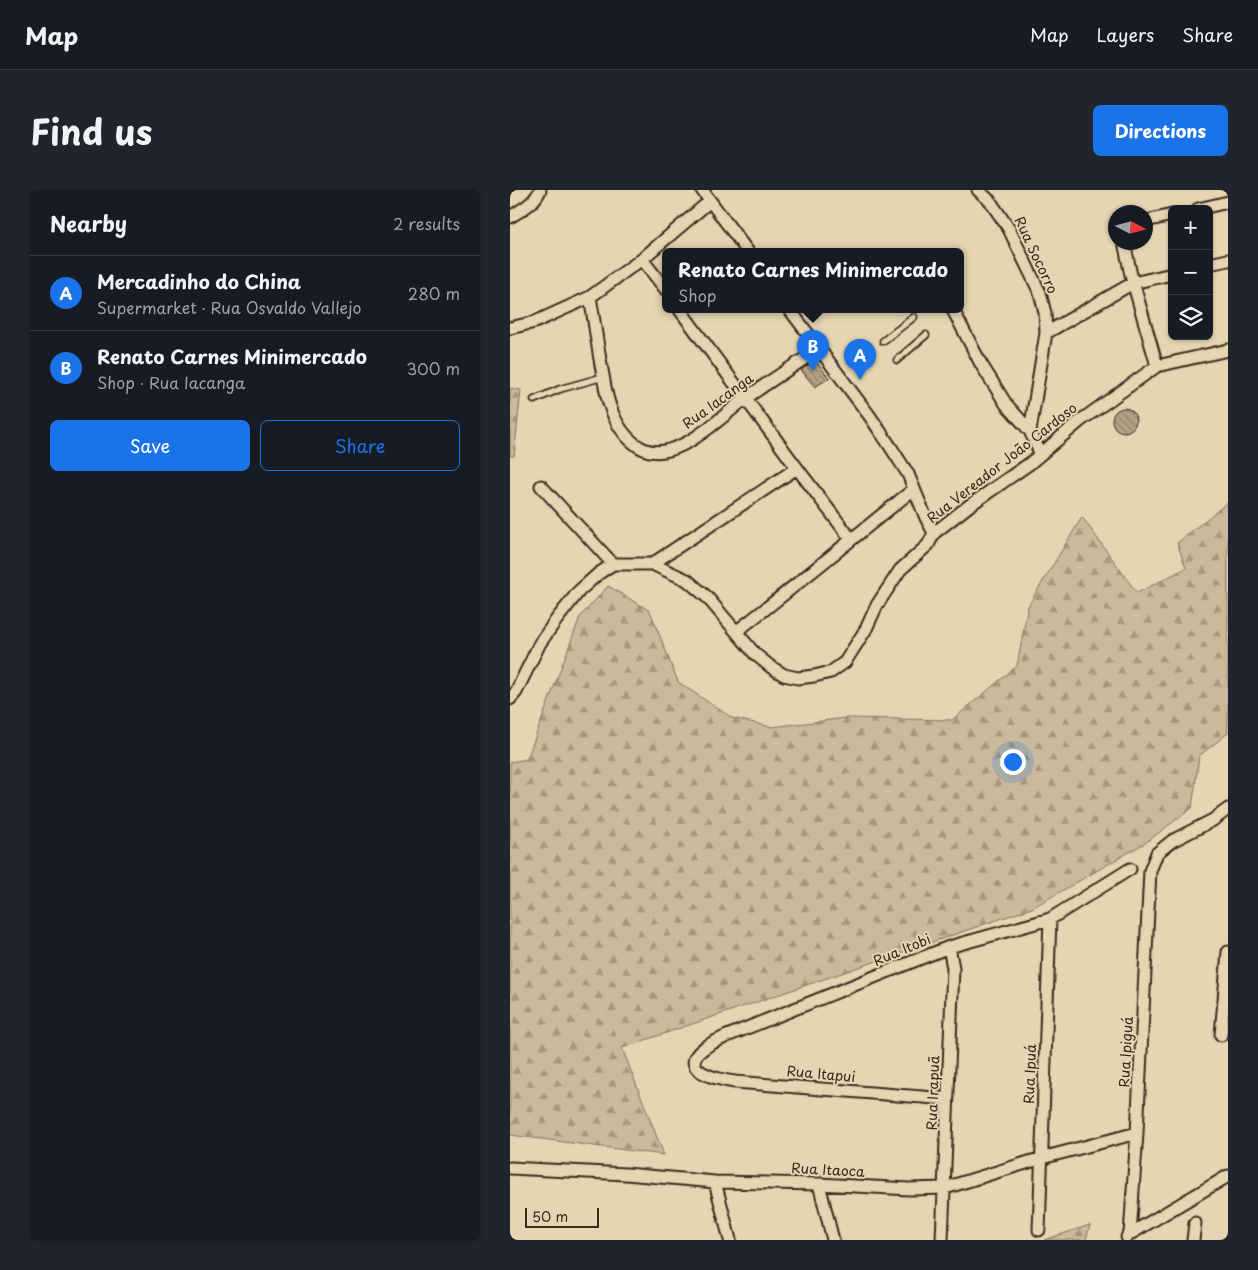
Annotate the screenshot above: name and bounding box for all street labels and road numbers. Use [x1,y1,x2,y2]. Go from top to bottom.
street label: Rua Socorro [1009,213,1064,297]
street label: Rua Iacanga [678,367,758,434]
street label: Rua Vereador João Cardoso [922,397,1081,528]
street label: Rua Itobi [870,928,934,971]
street label: Rua Ipiguá [1113,1015,1138,1088]
street label: Rua Ipuá [1018,1044,1041,1104]
street label: Rua Irapuã [921,1055,944,1131]
street label: Rua Itapui [786,1060,856,1087]
street label: Rua Itaoca [791,1157,866,1182]

